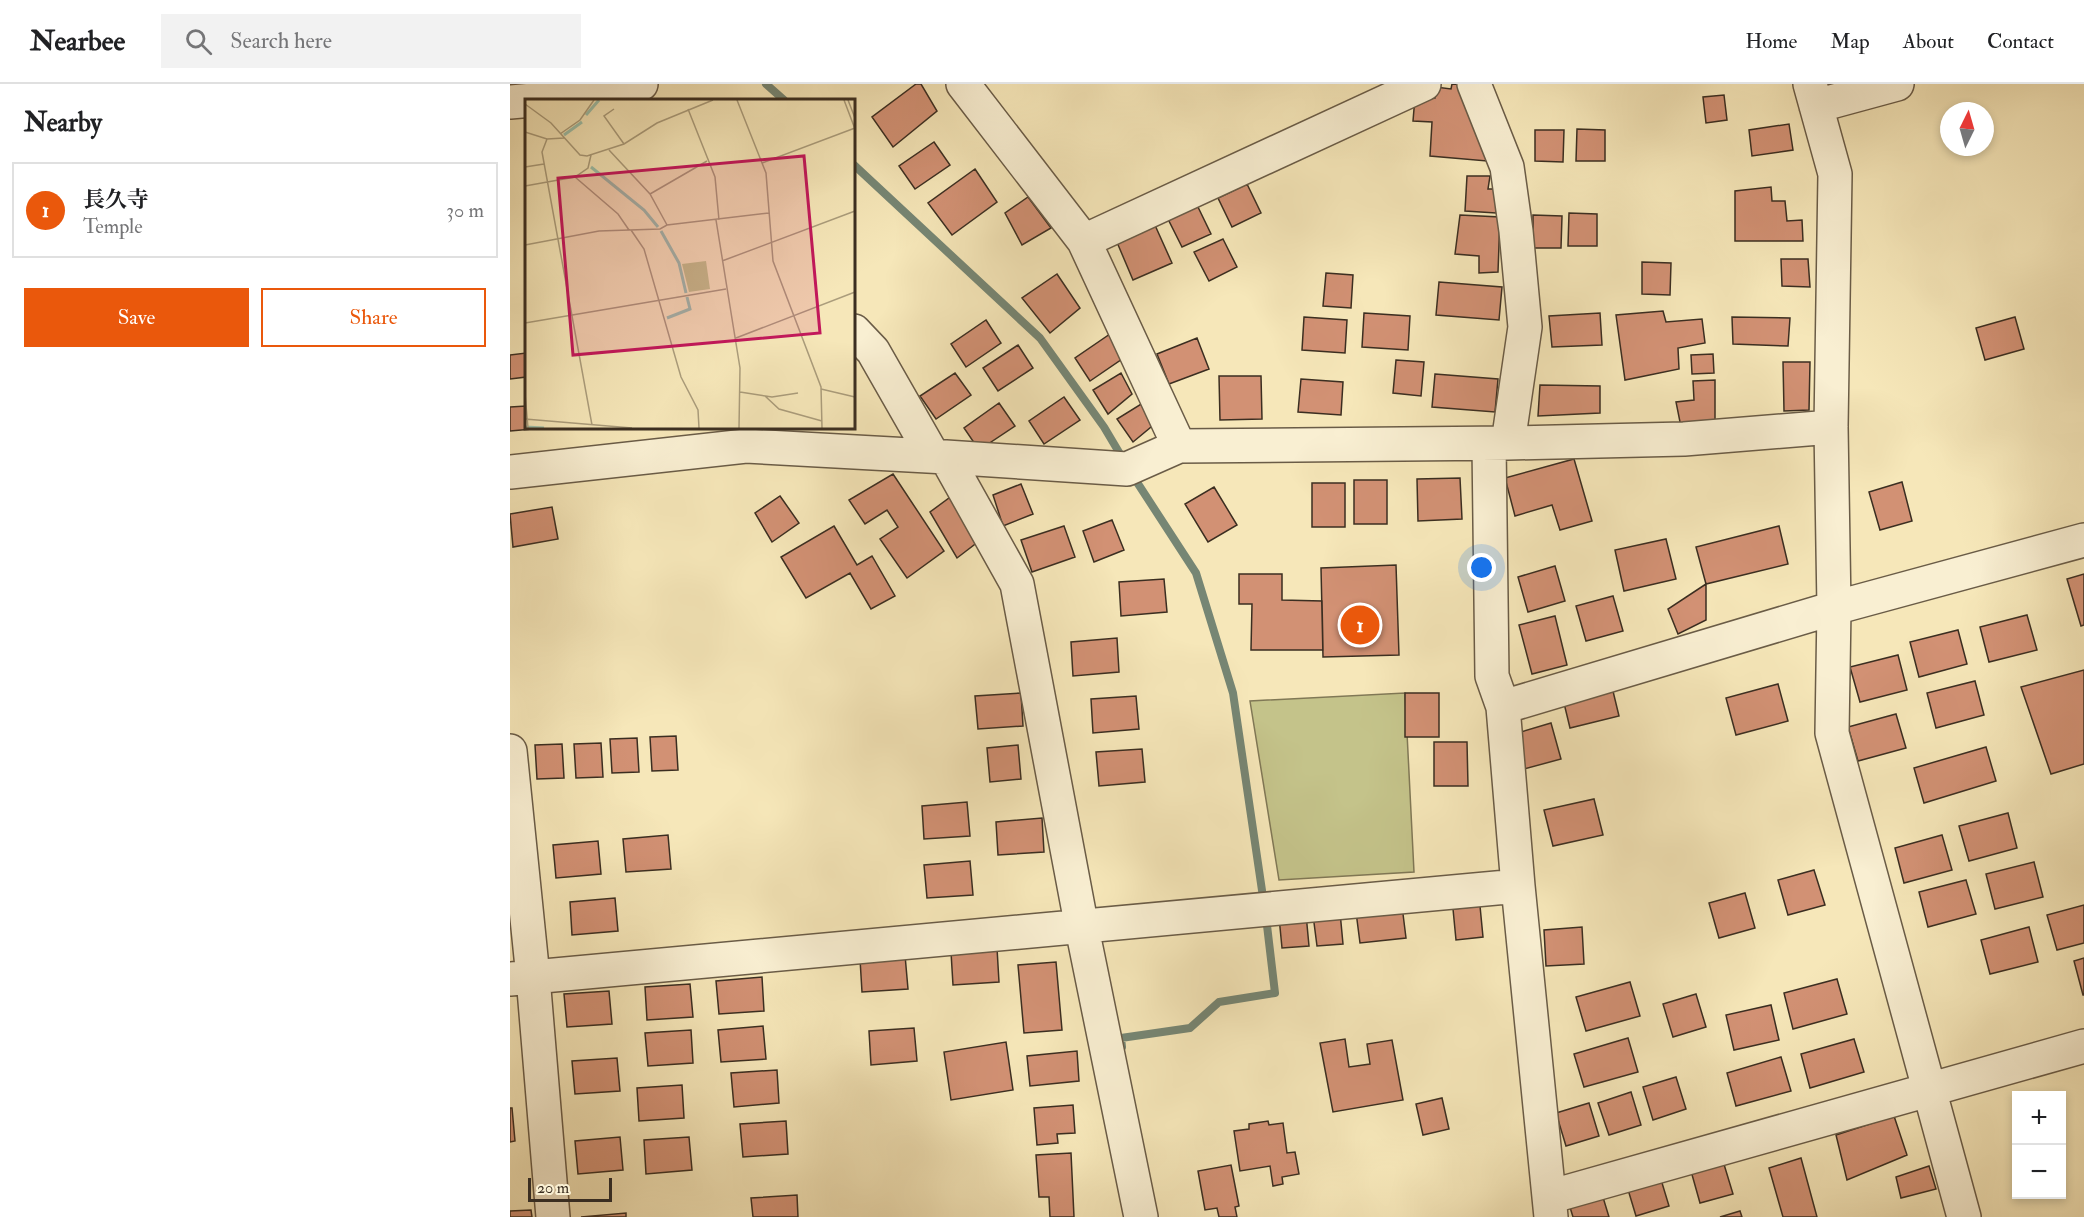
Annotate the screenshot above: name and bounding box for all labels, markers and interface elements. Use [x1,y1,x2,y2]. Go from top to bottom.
search box [161,14,581,68]
text: Nearbee [30,24,125,59]
icon: search [182,25,215,58]
text: Search here [230,27,332,55]
text: Home [1745,28,1797,55]
text: Map [1830,28,1870,55]
text: About [1903,28,1954,55]
text: Contact [1987,28,2054,55]
inset map [525,99,855,429]
north arrow [1940,102,1994,156]
text: Nearby [24,107,102,139]
text: 長久寺 [83,186,149,214]
text: 1 [42,198,49,223]
text: 30 m [446,198,484,223]
text: Temple [83,214,143,239]
button: Save [24,288,249,347]
button: Share [261,288,486,347]
your location [1467,553,1496,582]
pin: 1 [1340,602,1380,648]
map controls [2012,1091,2066,1199]
button: + [2012,1091,2066,1145]
button: − [2012,1145,2066,1199]
scale bar [528,1175,612,1202]
text: 20 m [537,1178,569,1198]

